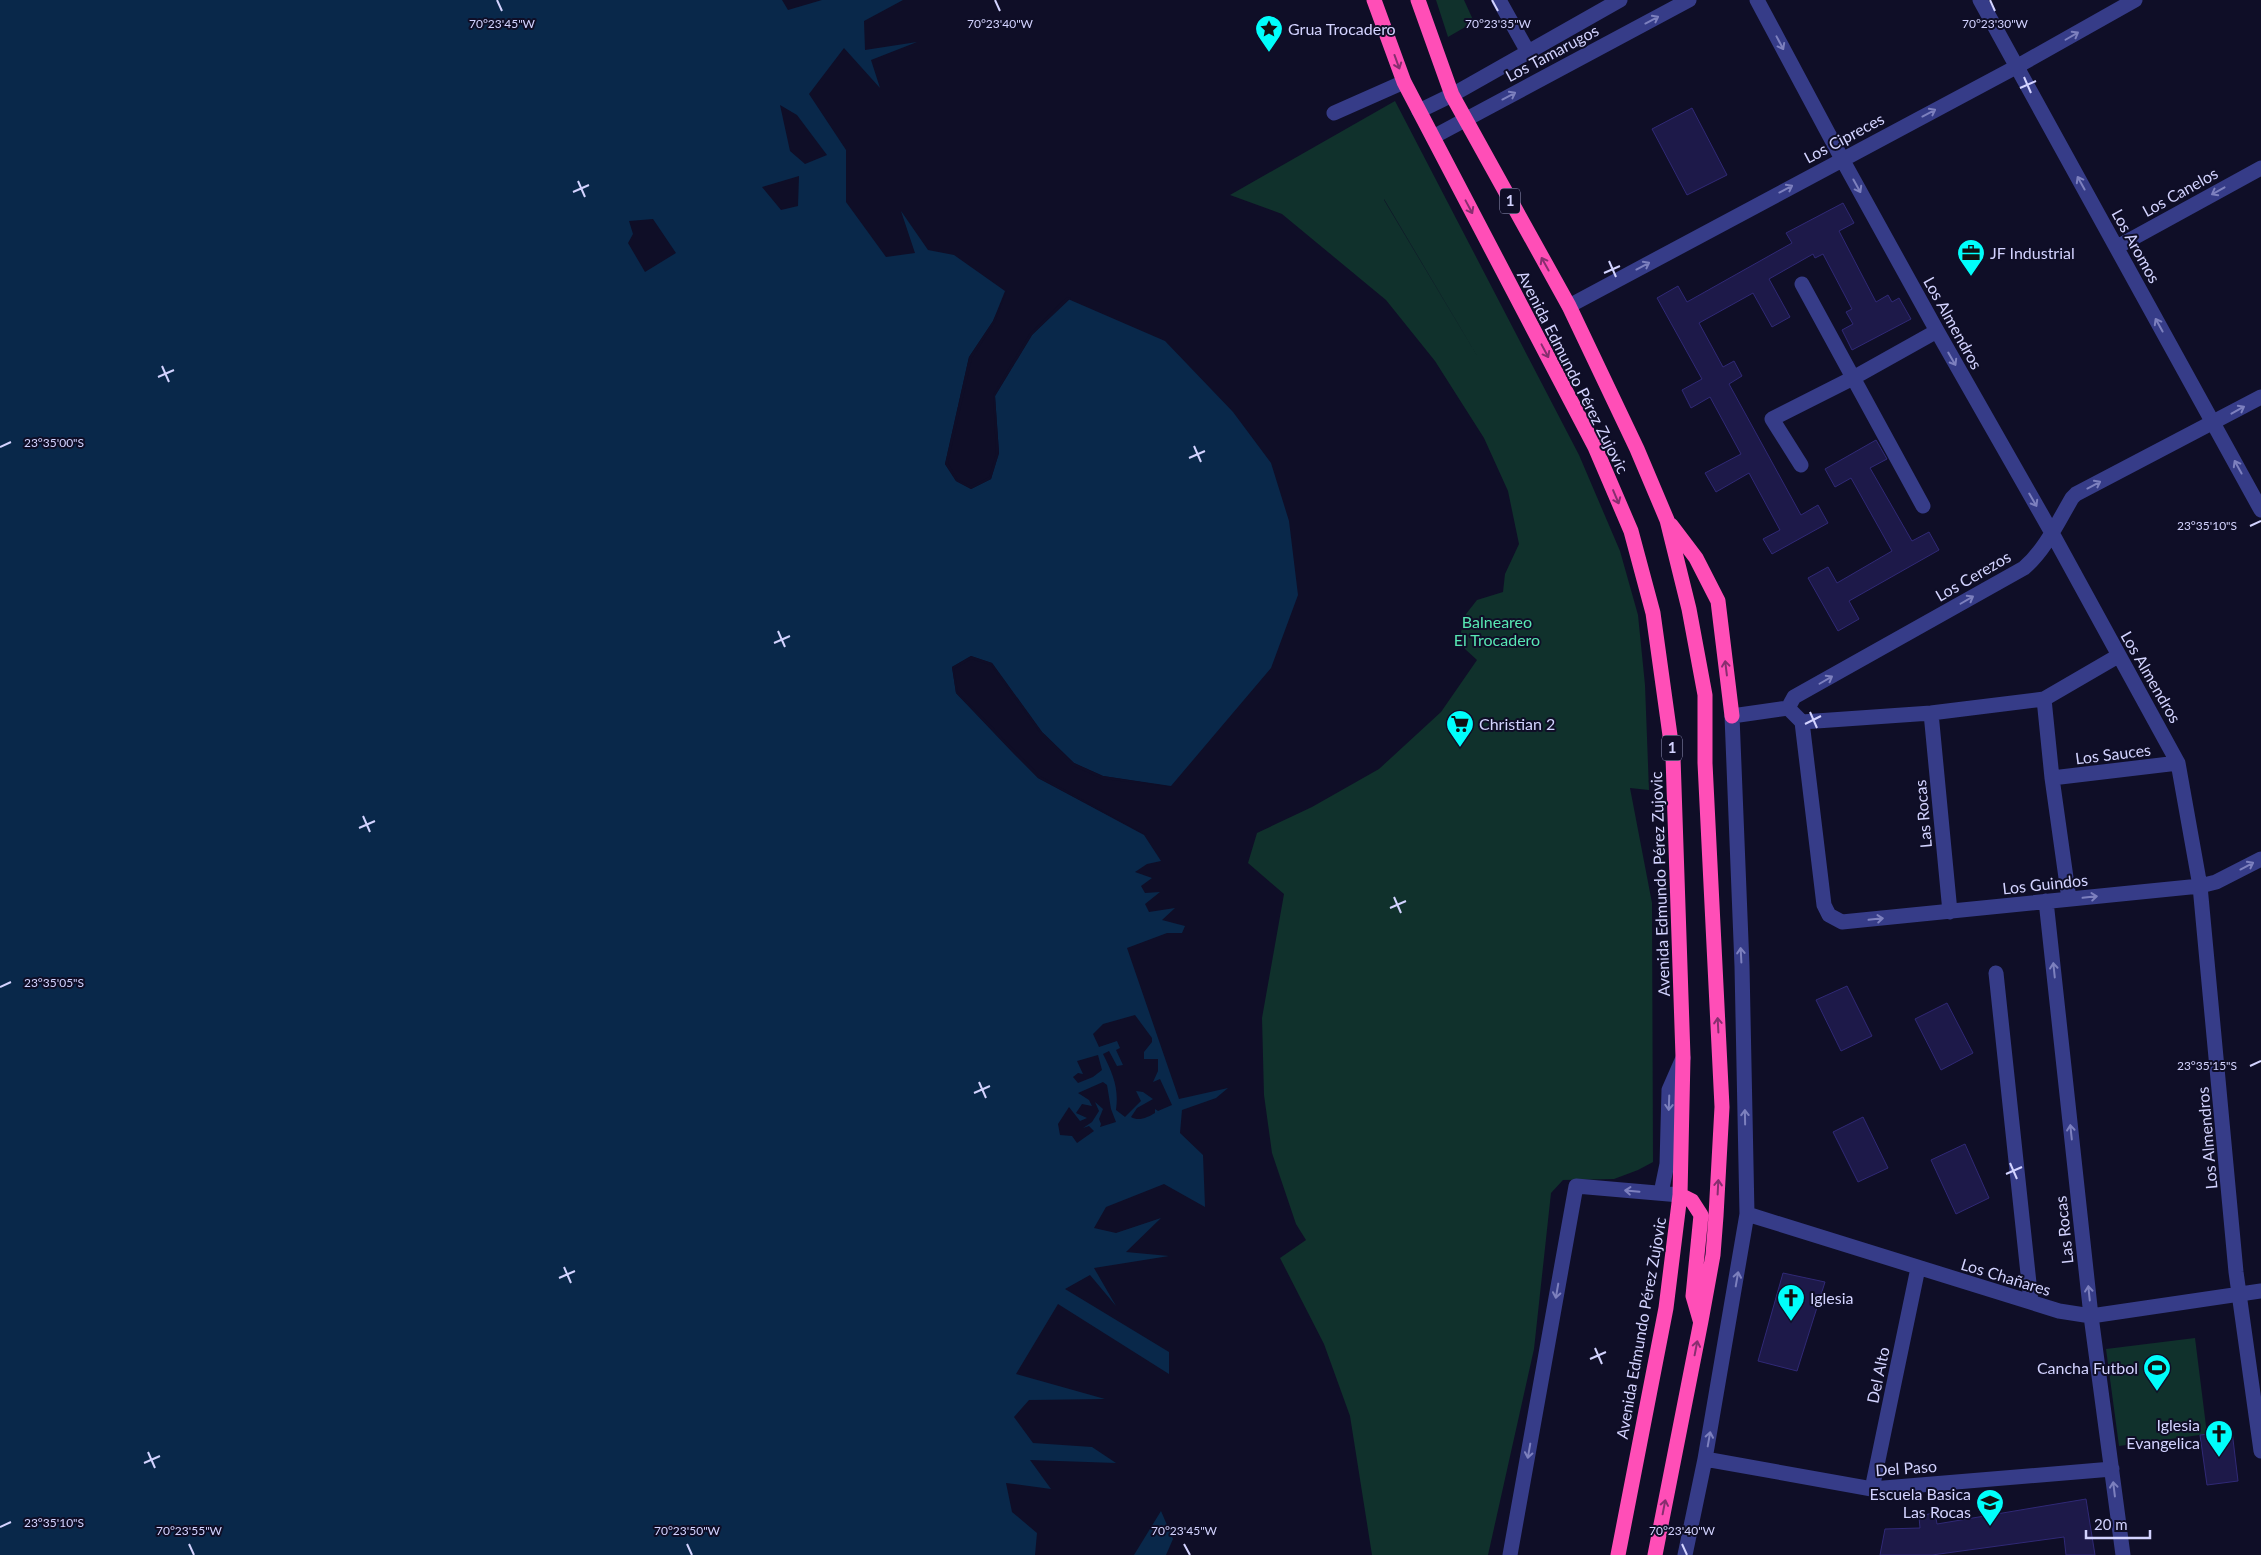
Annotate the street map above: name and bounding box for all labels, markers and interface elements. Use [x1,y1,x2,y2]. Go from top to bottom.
place icon: Grua Trocadero [1254,14,1284,53]
one-way arrow [1644,14,1659,24]
text: 70°23'45"W [469,16,536,31]
text: 70°23'40"W [967,16,1034,31]
text: 70°23'35"W [1465,16,1532,31]
text: 70°23'30"W [1962,16,2029,31]
place label: Grua Trocadero [1288,19,1396,38]
street label: Los Tamarugos [1502,20,1602,85]
one-way arrow [2065,30,2079,40]
one-way arrow [1776,35,1785,50]
one-way arrow [1392,54,1402,69]
one-way arrow [1501,91,1516,100]
street label: Los Cipreces [1800,108,1887,167]
one-way arrow [1922,108,1937,118]
street label: Los Canelos [2139,163,2221,220]
one-way arrow [2075,176,2085,190]
one-way arrow [1852,179,1862,193]
one-way arrow [1778,184,1793,194]
one-way arrow [2212,187,2226,197]
road number: 1 [1500,188,1520,214]
one-way arrow [1464,200,1474,215]
street label: Los Aromos [2108,205,2165,286]
office icon: JF Industrial [1956,238,1986,277]
place label: JF Industrial [1990,243,2075,262]
one-way arrow [1540,257,1550,271]
one-way arrow [1635,261,1650,271]
street label: Avenida Edmundo Pérez Zujovic [1514,267,1633,477]
street label: Los Almendros [1920,273,1987,372]
one-way arrow [2154,318,2164,333]
one-way arrow [1541,343,1550,358]
one-way arrow [1948,352,1958,366]
one-way arrow [2230,404,2245,414]
text: 23°35'00"S [24,435,84,450]
one-way arrow [2232,461,2242,475]
one-way arrow [2086,480,2101,489]
one-way arrow [1612,489,1622,504]
one-way arrow [2028,493,2038,508]
text: 23°35'10"S [2177,518,2237,533]
street label: Los Cerezos [1932,546,2014,605]
one-way arrow [1960,595,1975,605]
park label: Balneareo El Trocadero [1454,612,1540,649]
street label: Los Almendros [2118,628,2185,726]
one-way arrow [1721,660,1731,676]
one-way arrow [1818,675,1833,684]
supermarket icon: Christian 2 [1445,709,1475,748]
place label: Christian 2 [1479,714,1555,733]
road number: 1 [1662,736,1682,760]
street label: Los Sauces [2074,739,2152,768]
street label: Avenida Edmundo Pérez Zujovic [1646,771,1673,997]
street label: Las Rocas [1910,779,1935,849]
one-way arrow [2239,861,2254,870]
street label: Los Guindos [2001,870,2089,897]
one-way arrow [2081,892,2097,902]
one-way arrow [1868,914,1884,924]
one-way arrow [1736,947,1746,963]
one-way arrow [2049,963,2059,979]
text: 23°35'05"S [24,975,84,990]
one-way arrow [1714,1017,1723,1033]
text: 23°35'15"S [2177,1058,2237,1073]
street label: Los Almendros [2193,1086,2220,1190]
one-way arrow [1664,1094,1674,1111]
one-way arrow [1740,1109,1750,1126]
one-way arrow [2066,1124,2076,1140]
one-way arrow [1713,1179,1722,1195]
one-way arrow [1624,1186,1640,1196]
street label: Las Rocas [2050,1195,2077,1265]
street label: Avenida Edmundo Pérez Zujovic [1612,1215,1669,1440]
street label: Los Chañares [1959,1254,2053,1299]
one-way arrow [1732,1271,1742,1287]
one-way arrow [1552,1283,1562,1299]
church icon: Iglesia [1776,1283,1806,1322]
one-way arrow [2084,1286,2094,1302]
place label: Iglesia [1810,1288,1853,1307]
one-way arrow [1691,1340,1701,1356]
street label: Del Alto [1862,1345,1893,1405]
sports icon: Cancha Futbol [2142,1353,2172,1392]
place label: Cancha Futbol [2037,1358,2138,1377]
place label: Iglesia Evangelica [2126,1415,2200,1452]
church icon: Iglesia Evangelica [2204,1419,2234,1458]
one-way arrow [1704,1431,1714,1447]
one-way arrow [1523,1443,1533,1459]
street label: Del Paso [1875,1456,1937,1479]
one-way arrow [2109,1482,2119,1498]
place label: Escuela Basica Las Rocas [1870,1484,1971,1521]
school or university icon: Escuela Basica Las Rocas [1975,1488,2005,1527]
one-way arrow [1660,1500,1669,1516]
scale bar [2086,1508,2150,1540]
text: 23°35'10"S [24,1515,84,1530]
text: 20 m [2094,1515,2128,1533]
text: 70°23'55"W [156,1523,223,1538]
text: 70°23'50"W [654,1523,721,1538]
text: 70°23'45"W [1151,1523,1218,1538]
text: 70°23'40"W [1649,1523,1716,1538]

